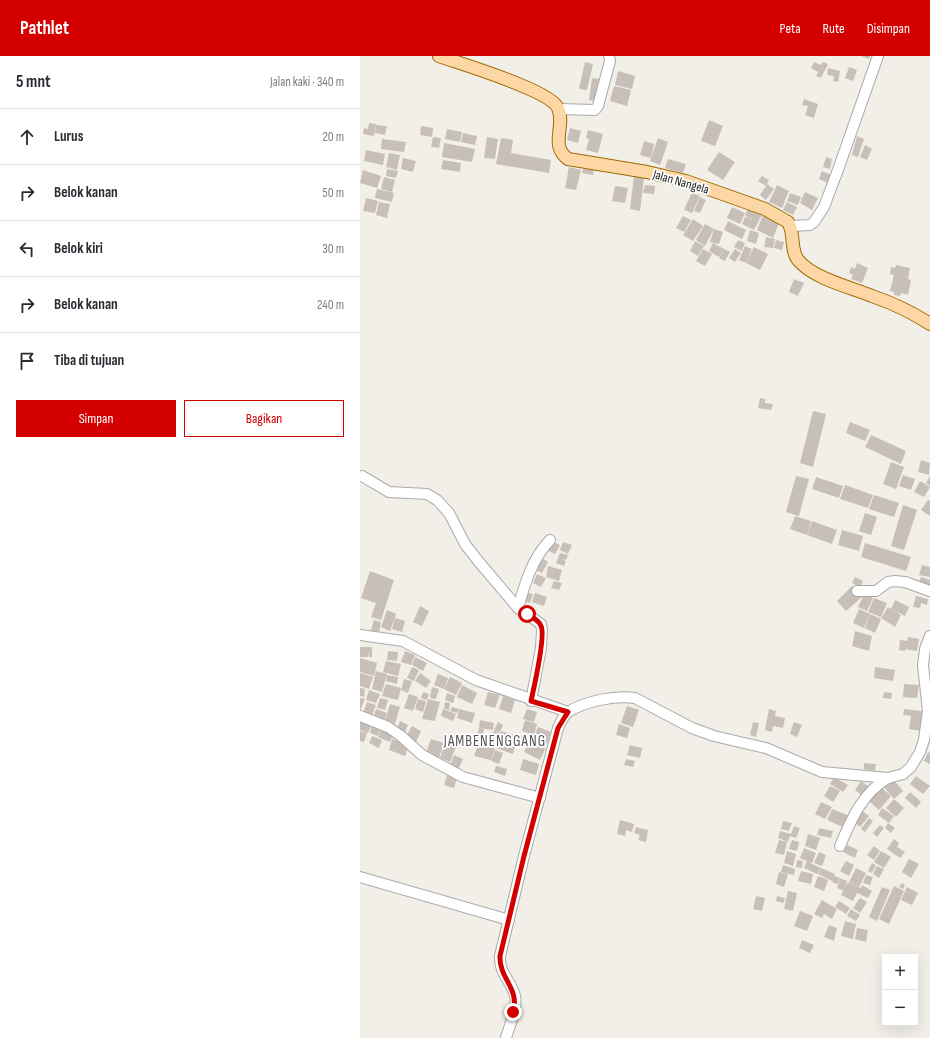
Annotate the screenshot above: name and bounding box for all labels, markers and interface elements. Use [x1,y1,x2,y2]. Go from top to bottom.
text: Pathlet [20,17,69,40]
text: Peta [780,20,801,37]
text: Rute [823,20,845,37]
text: Disimpan [867,20,910,37]
text: 5 mnt [16,72,51,92]
text: Jalan kaki · 340 m [270,74,344,90]
icon: ahead [16,126,38,148]
text: Lurus [54,127,83,146]
text: 20 m [322,129,344,145]
street label: Jalan Nangela [650,166,711,198]
icon: right [16,182,38,204]
text: Belok kanan [54,183,118,202]
text: 50 m [323,185,344,201]
icon: left [16,238,38,260]
text: Belok kiri [54,239,103,258]
text: 30 m [322,241,344,257]
icon: right [16,294,38,316]
text: Belok kanan [54,295,118,314]
text: 240 m [317,297,344,313]
icon: arrive [16,350,38,372]
text: Tiba di tujuan [54,351,124,370]
button: Simpan [16,400,176,437]
button: Bagikan [184,400,344,437]
route start [518,605,536,623]
district label: JAMBENENGGANG [443,732,546,751]
map controls [882,954,918,1026]
button: + [882,954,918,990]
button: − [882,990,918,1026]
route end [504,1003,522,1021]

